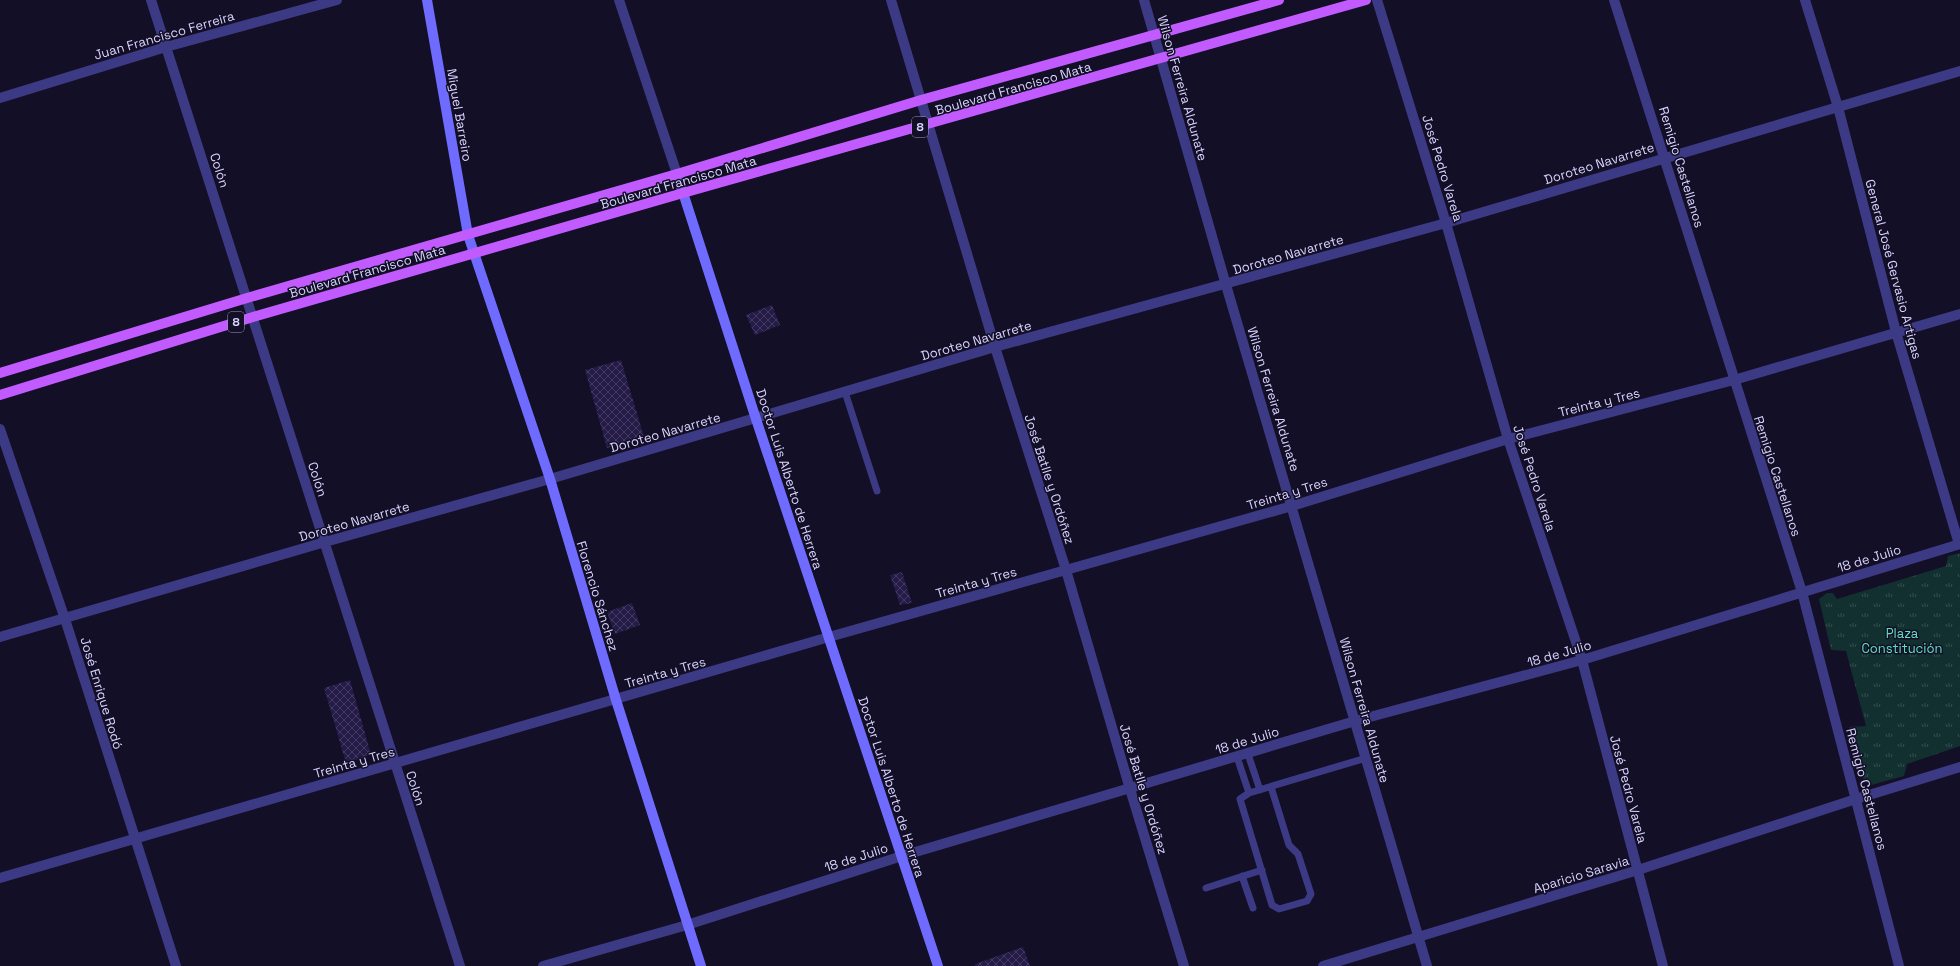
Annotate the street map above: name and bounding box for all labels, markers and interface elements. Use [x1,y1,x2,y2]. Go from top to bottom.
street label: Juan Francisco Ferreira [92,7,237,64]
street label: Wilson Ferreira Aldunate [1154,13,1211,163]
street label: Boulevard Francisco Mata [933,58,1094,119]
street label: Miguel Barreiro [443,67,476,163]
street label: Remigio Castellanos [1655,105,1708,230]
street label: José Pedro Varela [1418,113,1467,224]
road number: 8 [912,117,928,137]
street label: Doroteo Navarrete [1542,139,1656,188]
street label: Colón [206,151,233,190]
street label: Boulevard Francisco Mata [598,152,759,213]
street label: General José Gervasio Artigas [1861,177,1926,361]
street label: Doroteo Navarrete [1231,231,1345,278]
street label: Boulevard Francisco Mata [287,241,448,302]
road number: 8 [228,312,244,332]
street label: Doroteo Navarrete [919,317,1033,364]
street label: Wilson Ferreira Aldunate [1243,325,1304,474]
street label: Treinta y Tres [1557,384,1642,421]
street label: Doctor Luis Alberto de Herrera [752,387,827,572]
street label: Doroteo Navarrete [608,409,722,456]
street label: José Batlle y Ordóñez [1020,412,1079,546]
street label: Remigio Castellanos [1750,414,1805,539]
street label: José Pedro Varela [1509,423,1560,534]
street label: Colón [304,460,331,499]
street label: Treinta y Tres [1245,473,1330,514]
street label: Doroteo Navarrete [297,498,411,545]
street label: Florencio Sánchez [573,539,622,653]
street label: 18 de Julio [1835,541,1903,576]
street label: Treinta y Tres [934,563,1019,602]
park label: Plaza Constitución [1861,625,1943,657]
street label: José Enrique Rodó [76,635,127,751]
street label: Wilson Ferreira Aldunate [1336,635,1393,785]
street label: 18 de Julio [1525,636,1593,671]
street label: Treinta y Tres [623,653,708,692]
street label: Doctor Luis Alberto de Herrera [854,695,929,880]
street label: José Batlle y Ordóñez [1116,722,1172,857]
street label: 18 de Julio [1213,723,1281,758]
street label: Remigio Castellanos [1842,726,1891,852]
street label: José Pedro Varela [1606,733,1651,845]
street label: Treinta y Tres [312,743,397,782]
street label: Colón [402,769,429,808]
street label: 18 de Julio [822,839,890,876]
street label: Aparicio Saravia [1531,852,1632,897]

